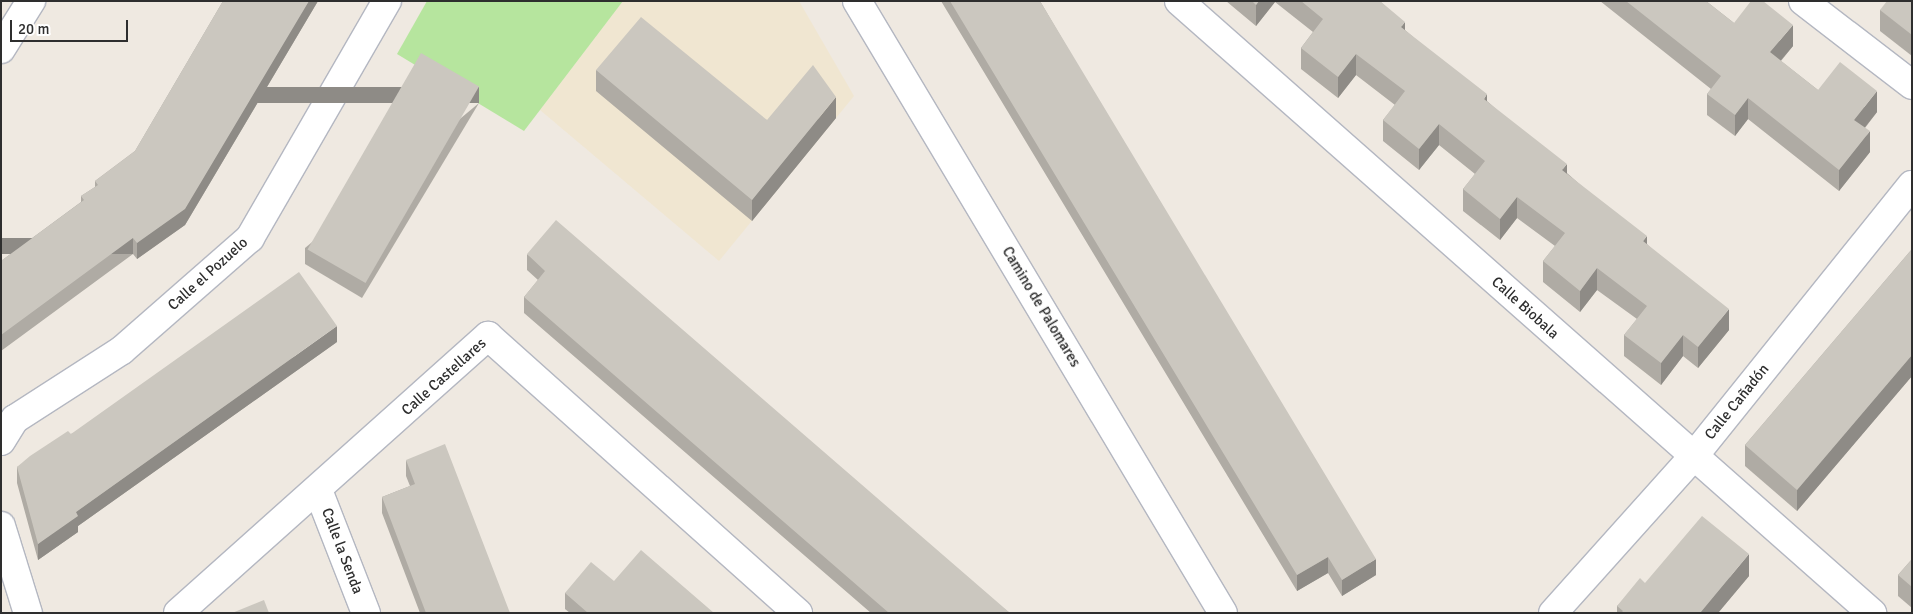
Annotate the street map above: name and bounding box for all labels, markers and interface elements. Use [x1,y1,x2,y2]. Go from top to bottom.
scale bar [12,10,130,42]
text: 20 m [18,20,49,38]
street label: Calle el Pozuelo [164,233,252,315]
street label: Camino de Palomares [998,244,1084,370]
street label: Calle Biobala [1488,273,1562,343]
street label: Calle Castellares [398,334,490,420]
street label: Calle Cañadón [1701,361,1773,443]
street label: Calle la Senda [317,505,367,597]

